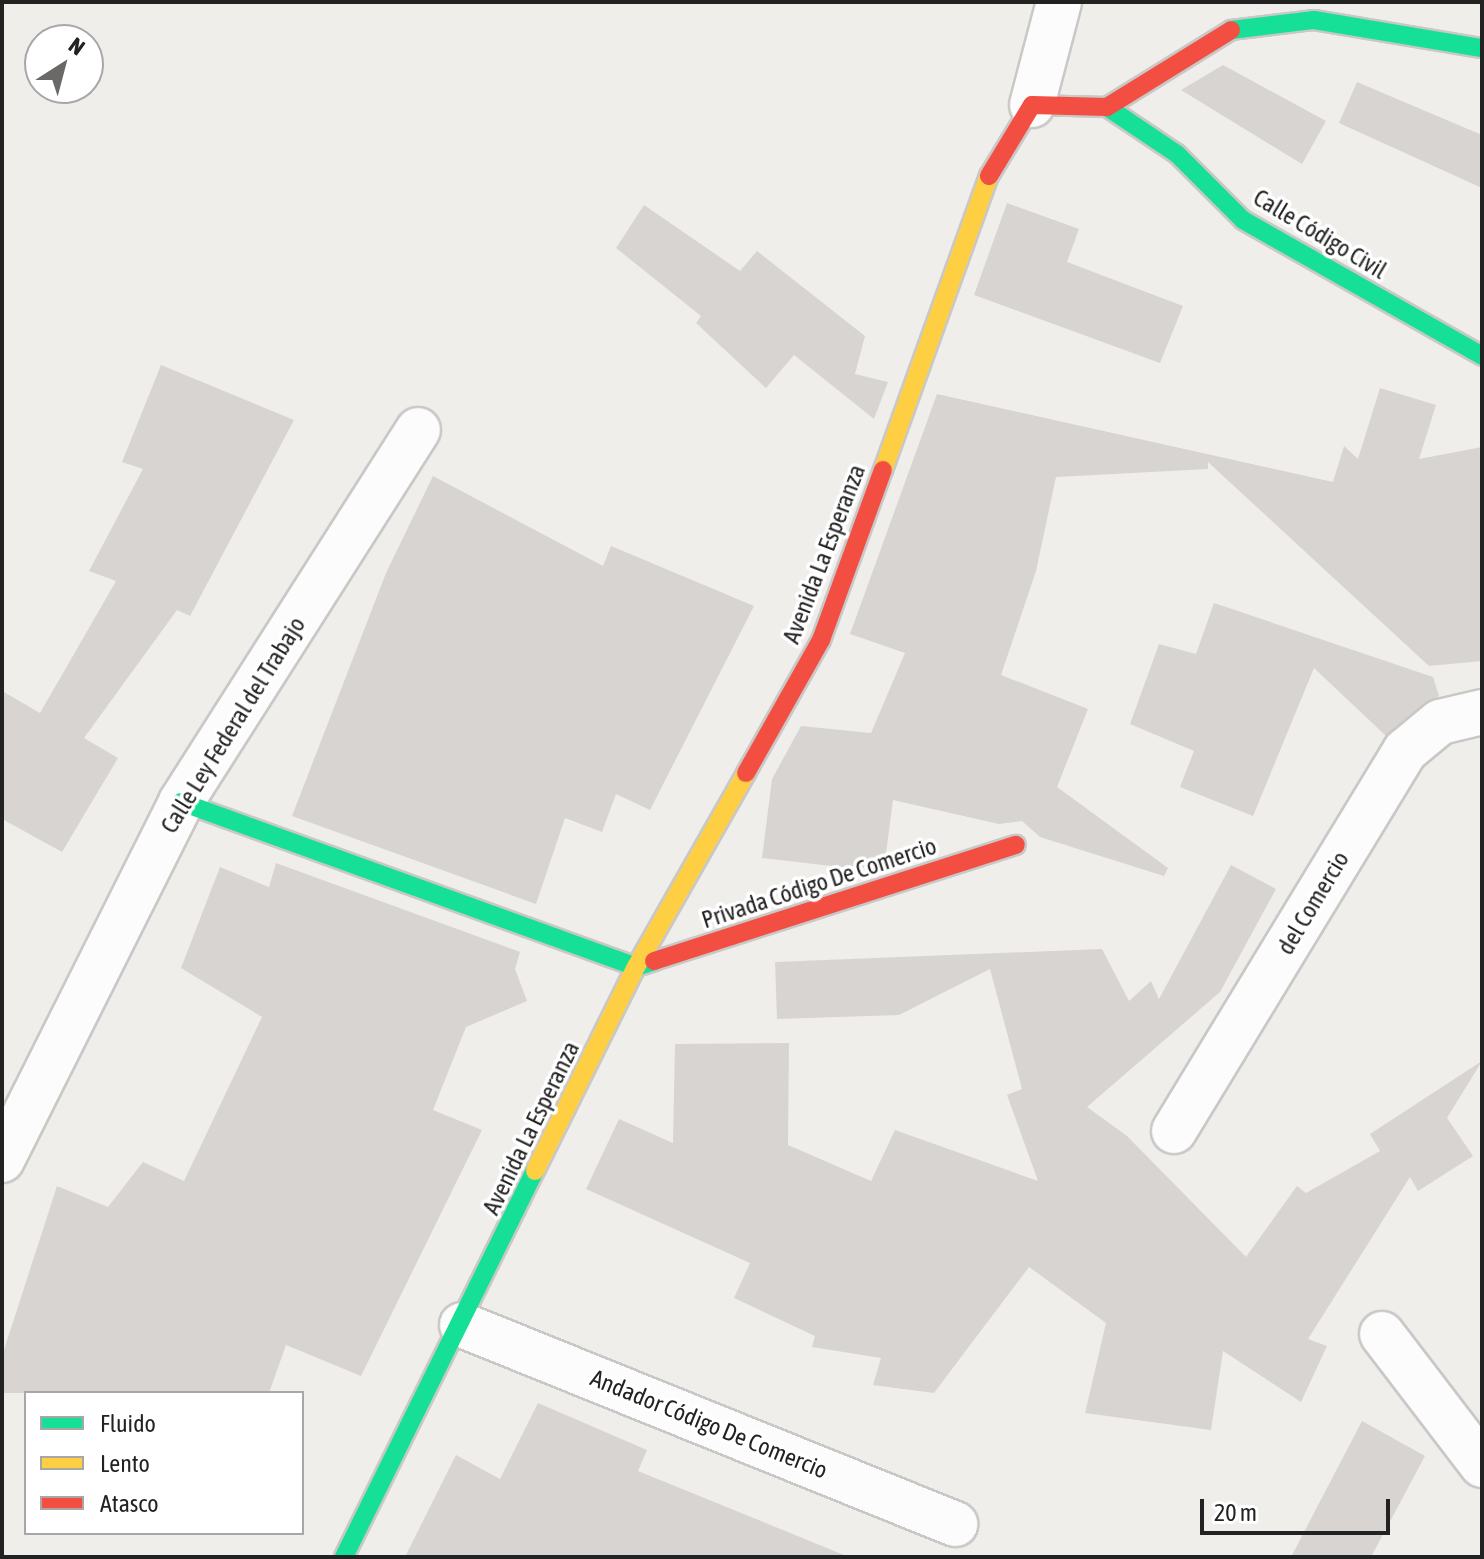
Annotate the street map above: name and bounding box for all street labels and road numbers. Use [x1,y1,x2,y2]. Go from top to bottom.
street label: Calle Código Civil [1248,183,1392,285]
street label: Avenida La Esperanza [777,461,871,647]
street label: Calle Ley Federal del Trabajo [155,612,311,838]
street label: Privada Código De Comercio [698,831,940,935]
street label: del Comercio [1271,846,1355,960]
street label: Avenida La Esperanza [477,1037,585,1219]
street label: Andador Código De Comercio [586,1363,832,1485]

